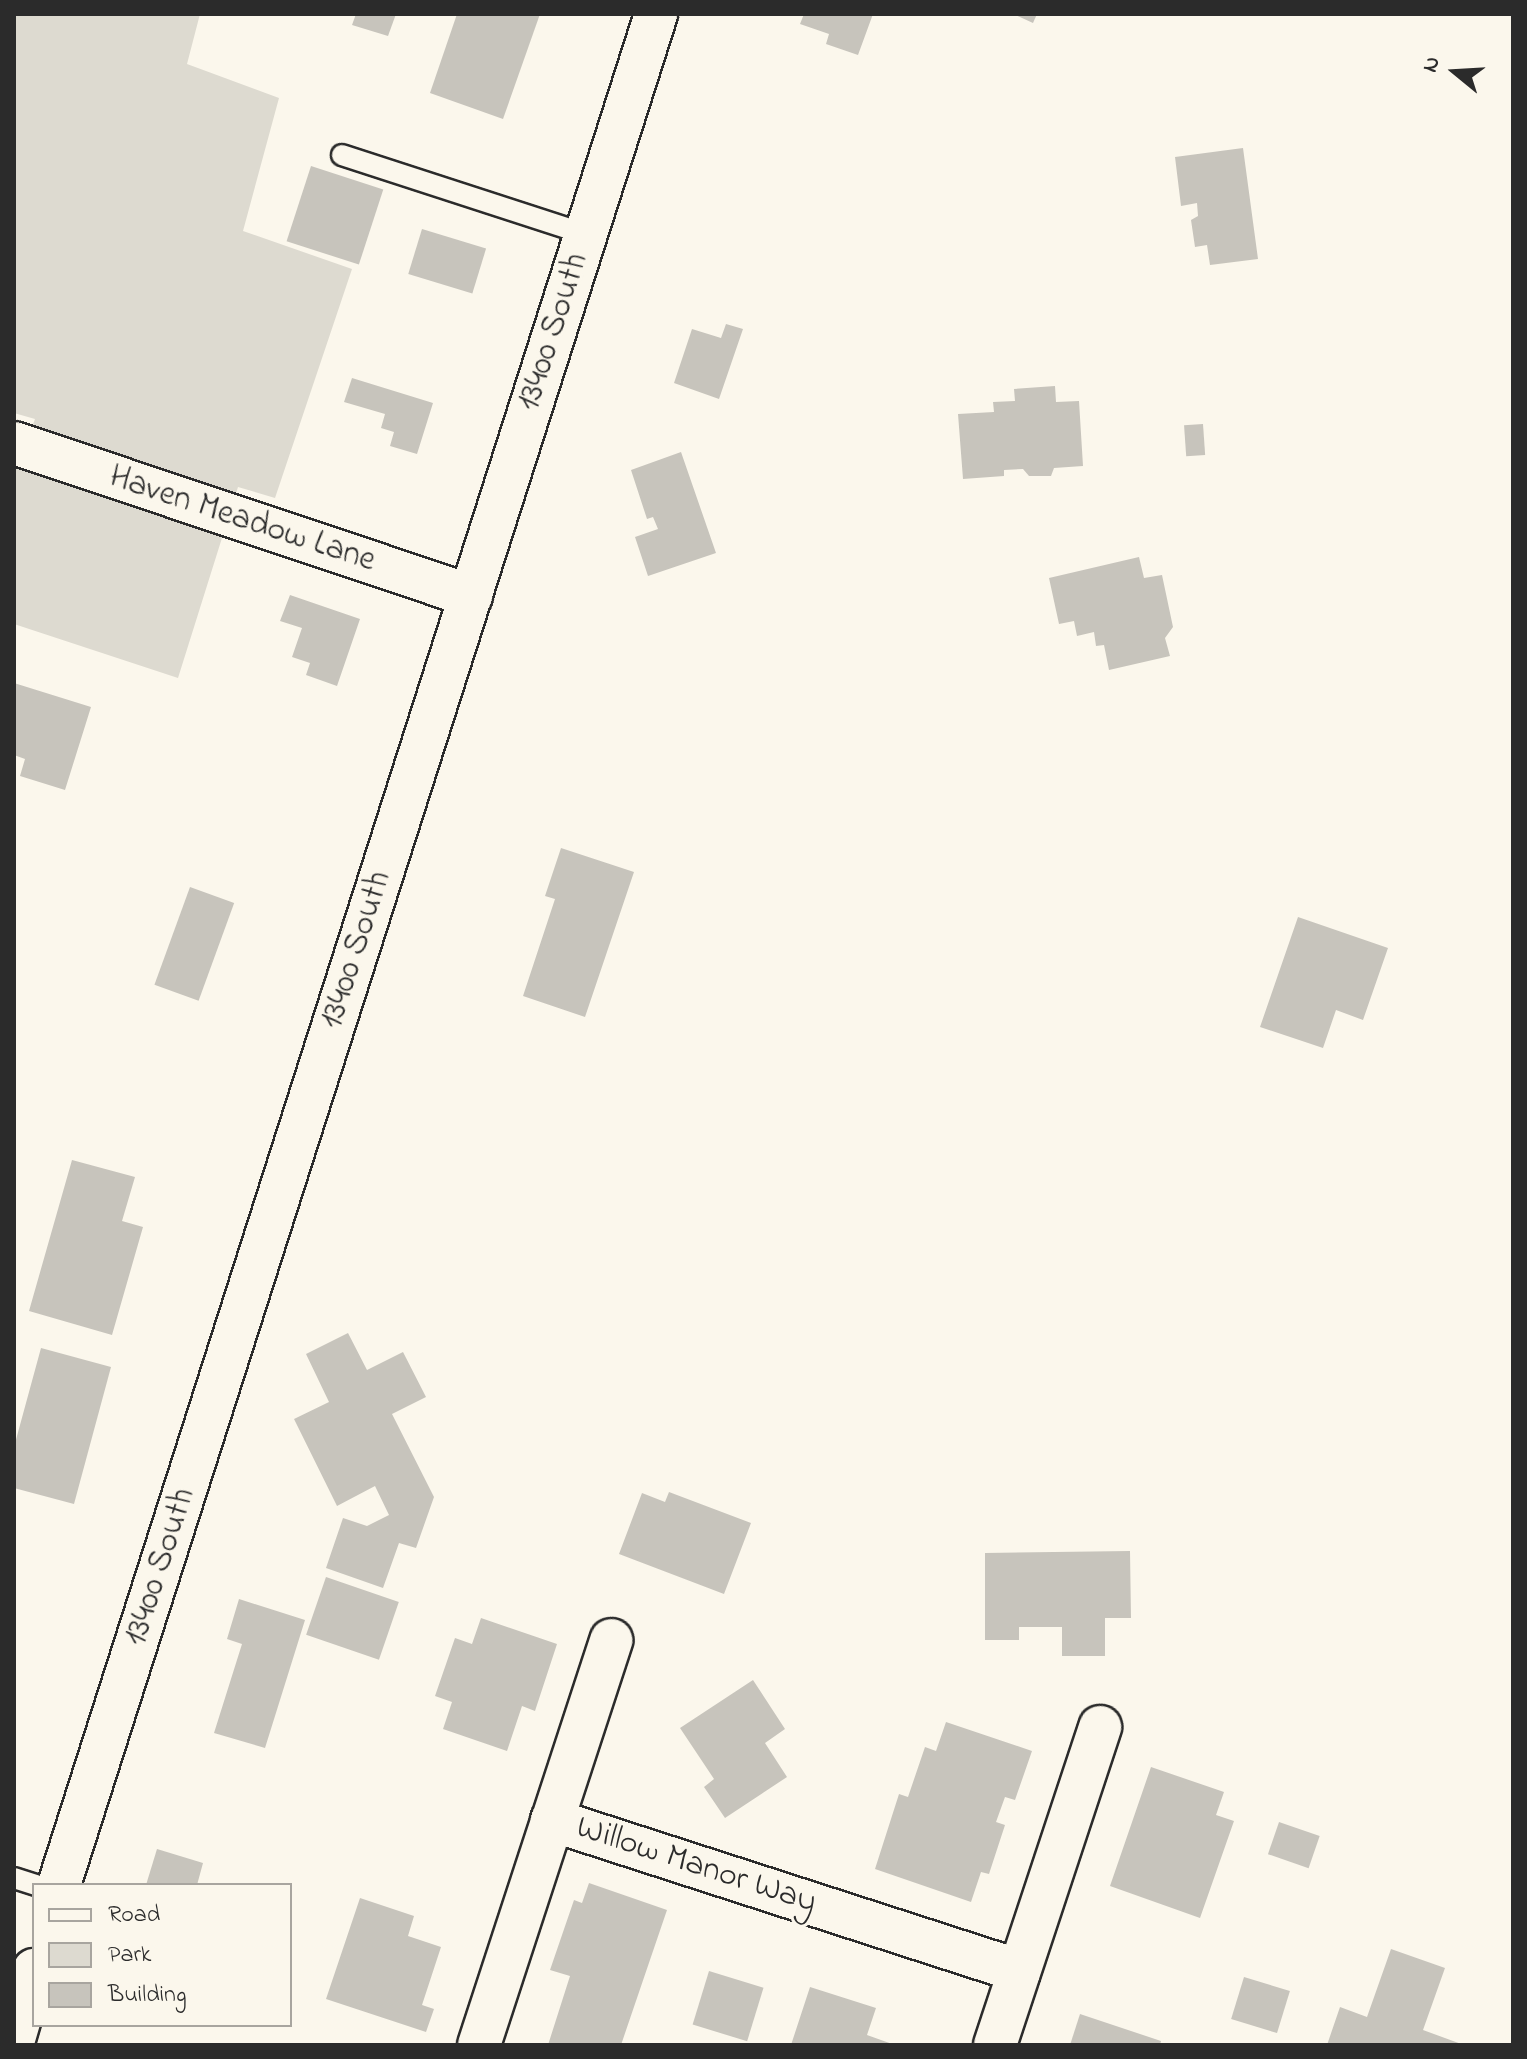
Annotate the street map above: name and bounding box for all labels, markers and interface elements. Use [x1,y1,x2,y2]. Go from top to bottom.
north arrow [1415,32,1495,112]
text: N [1415,53,1450,77]
street label: 13400 South [509,248,599,416]
street label: Haven Meadow Lane [104,458,380,582]
street label: 13400 South [312,866,402,1034]
street label: 13400 South [116,1483,206,1651]
street label: Willow Manor Way [571,1808,821,1924]
legend [32,1883,292,2027]
text: Road [108,1898,160,1933]
text: Park [108,1938,151,1973]
text: Building [108,1978,187,2013]

